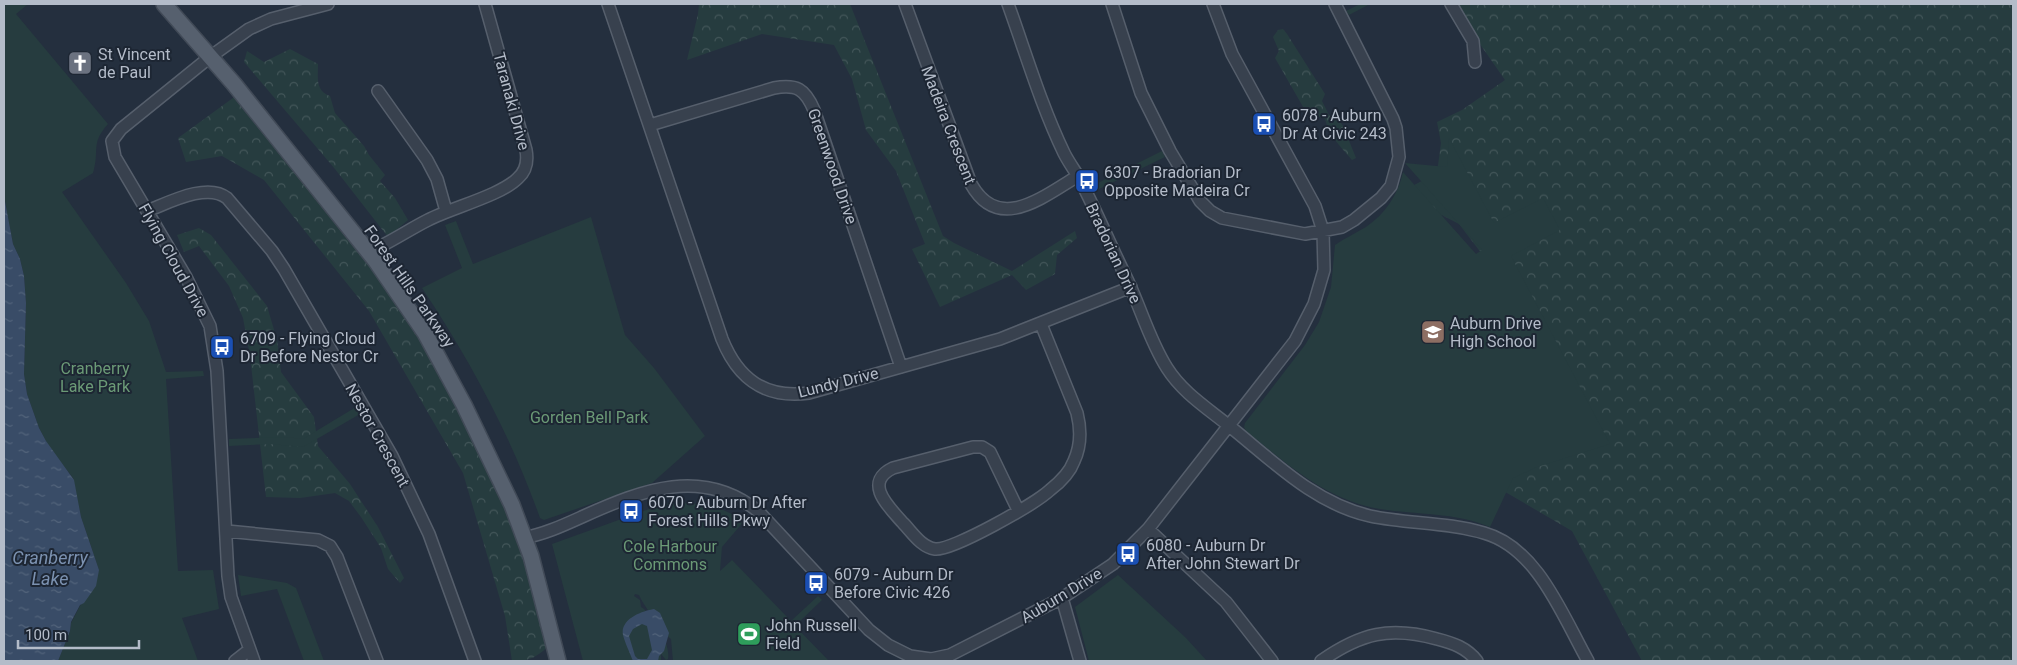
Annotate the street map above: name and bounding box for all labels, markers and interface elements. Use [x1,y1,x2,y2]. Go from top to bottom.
place label: St Vincent de Paul [98,45,171,82]
church icon: St Vincent de Paul [67,50,93,76]
street label: Taranaki Drive [489,50,534,152]
street label: Madeira Crescent [917,63,980,187]
street label: Greenwood Drive [804,106,861,227]
place label: 6078 - Auburn Dr At Civic 243 [1282,106,1387,143]
bus stop icon: 6078 - Auburn Dr At Civic 243 [1251,111,1277,137]
place label: 6307 - Bradorian Dr Opposite Madeira Cr [1104,163,1250,200]
bus stop icon: 6307 - Bradorian Dr Opposite Madeira Cr [1074,168,1100,194]
street label: Flying Cloud Drive [134,200,213,320]
street label: Bradorian Drive [1082,200,1145,306]
street label: Forest Hills Parkway [360,222,459,351]
place label: Auburn Drive High School [1450,314,1541,351]
school or university icon: Auburn Drive High School [1420,319,1446,345]
place label: 6709 - Flying Cloud Dr Before Nestor Cr [240,329,379,366]
bus stop icon: 6709 - Flying Cloud Dr Before Nestor Cr [209,334,235,360]
park label: Cranberry Lake Park [60,359,131,396]
street label: Lundy Drive [796,363,880,402]
street label: Nestor Crescent [341,380,414,490]
park label: Gorden Bell Park [530,408,649,427]
place label: 6070 - Auburn Dr After Forest Hills Pkwy [648,493,807,530]
bus stop icon: 6070 - Auburn Dr After Forest Hills Pkwy [618,498,644,524]
place label: 6080 - Auburn Dr After John Stewart Dr [1146,536,1300,573]
park label: Cole Harbour Commons [623,537,717,574]
bus stop icon: 6080 - Auburn Dr After John Stewart Dr [1115,541,1141,567]
water label: Cranberry Lake [12,547,88,589]
street label: Auburn Drive [1017,564,1105,627]
place label: 6079 - Auburn Dr Before Civic 426 [834,565,954,602]
bus stop icon: 6079 - Auburn Dr Before Civic 426 [803,570,829,596]
place label: John Russell Field [766,616,857,653]
scale bar [18,618,139,650]
sports icon: John Russell Field [736,621,762,647]
text: 100 m [25,626,67,644]

